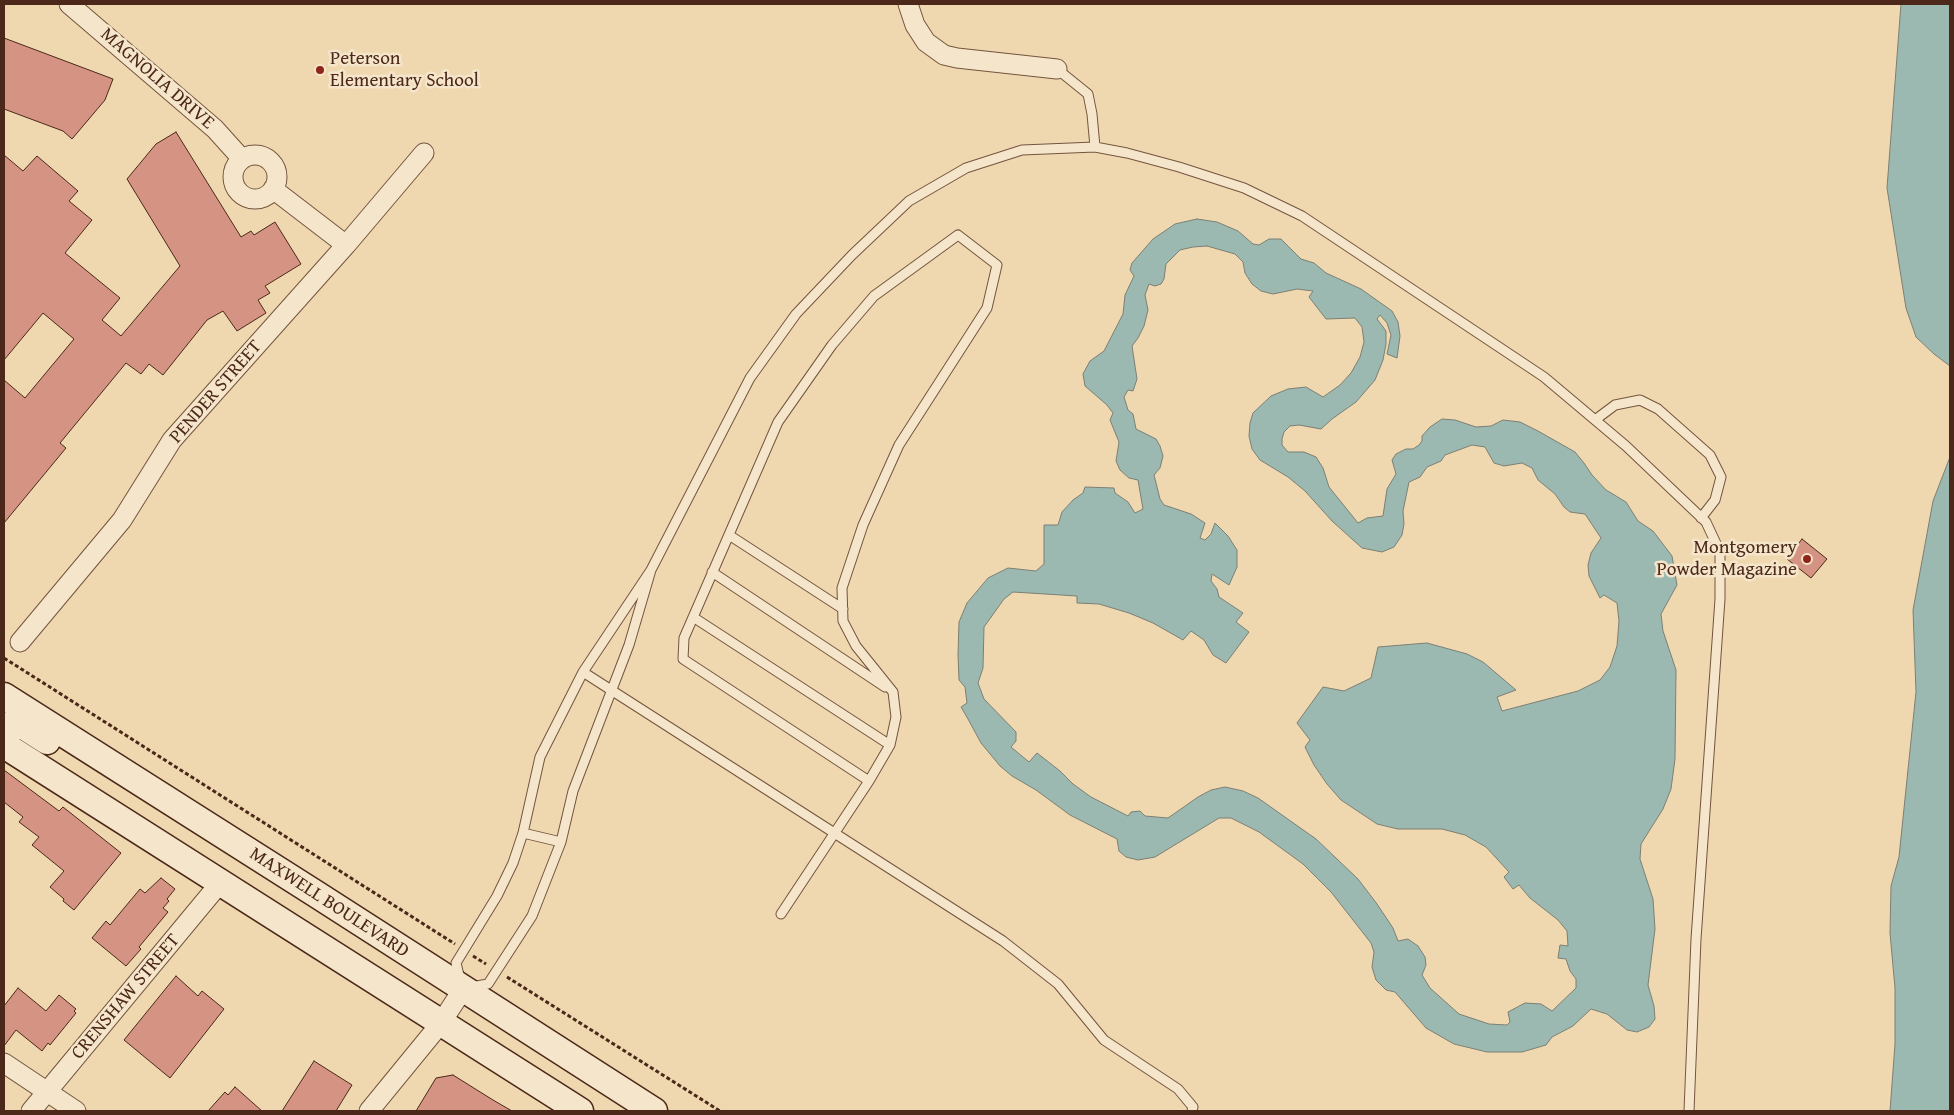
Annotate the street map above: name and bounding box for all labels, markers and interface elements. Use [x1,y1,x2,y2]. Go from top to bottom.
street label: MAGNOLIA DRIVE [95,23,219,135]
place label: Peterson Elementary School [330,48,479,92]
marker: Peterson Elementary School [314,64,326,76]
street label: PENDER STREET [165,336,267,448]
place label: Montgomery Powder Magazine [1657,537,1797,581]
marker: Montgomery Powder Magazine [1801,553,1813,565]
street label: MAXWELL BOULEVARD [245,843,413,963]
street label: CRENSHAW STREET [67,930,185,1064]

